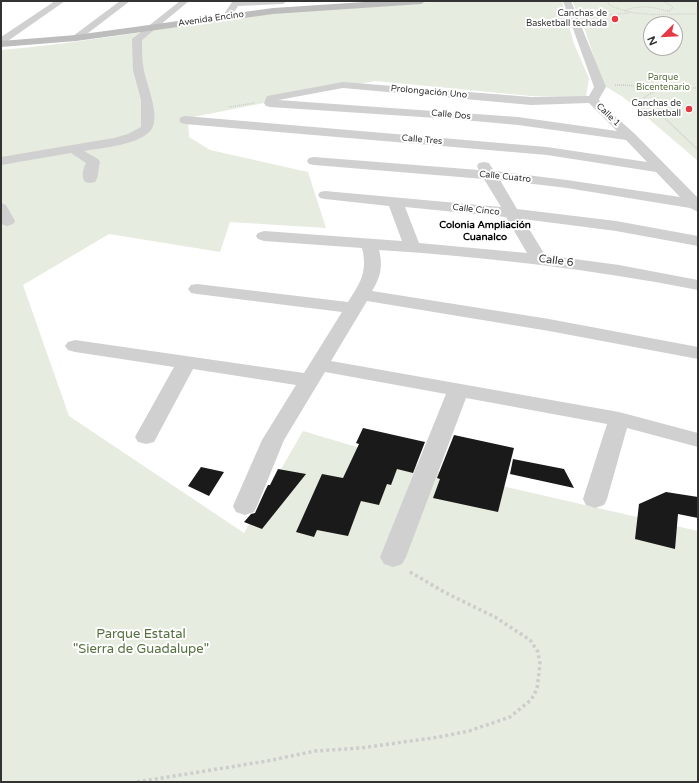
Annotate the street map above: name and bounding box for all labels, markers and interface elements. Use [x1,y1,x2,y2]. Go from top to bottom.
street label: Avenida Encino [177,9,245,29]
place label: Canchas de Basketball techada [526,9,607,30]
marker: Canchas de Basketball techada [610,14,620,24]
north arrow [643,16,683,56]
text: N [645,34,660,47]
park label: Parque Bicentenario [636,73,690,94]
street label: Prolongación Uno [390,83,468,101]
place label: Canchas de basketball [631,99,681,120]
street label: Calle 1 [594,101,622,129]
marker: Canchas de basketball [684,104,694,114]
street label: Calle Dos [431,108,471,122]
street label: Calle Tres [401,133,443,147]
street label: Calle Cuatro [479,169,531,185]
street label: Calle Cinco [452,202,500,218]
district label: Colonia Ampliación Cuanalco [439,219,531,242]
street label: Calle 6 [538,252,574,270]
park label: Parque Estatal "Sierra de Guadalupe" [73,627,209,658]

